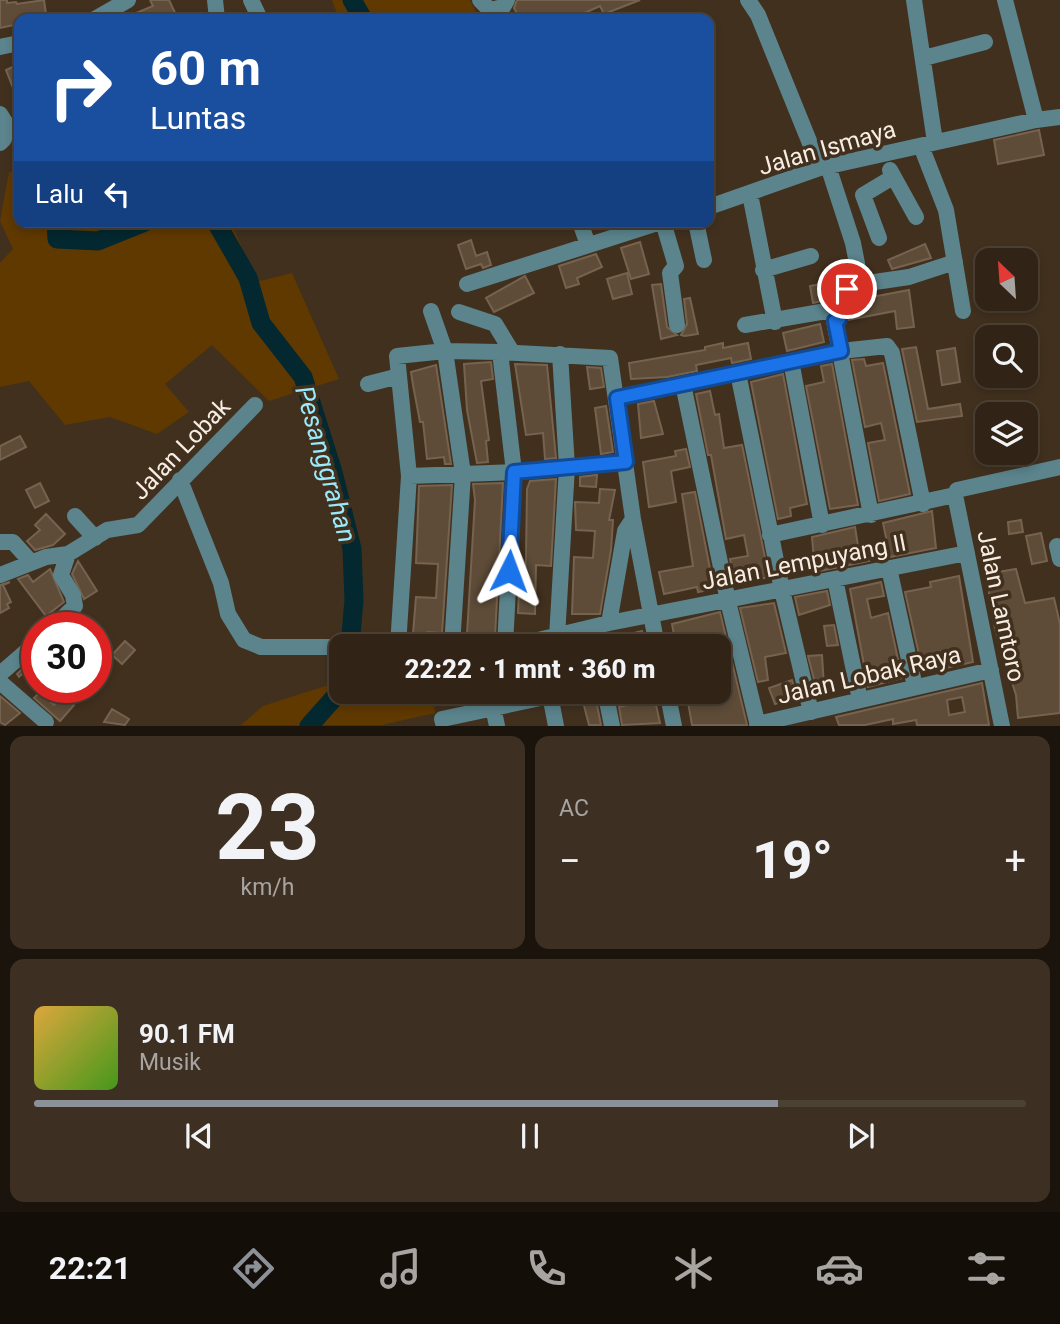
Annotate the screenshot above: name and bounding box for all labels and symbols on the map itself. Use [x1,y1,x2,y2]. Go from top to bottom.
street label: Jalan Ismaya [755,115,899,181]
north arrow [975,248,1038,312]
pin [817,259,877,319]
water label: Pesanggrahan [289,382,363,546]
street label: Jalan Lobak [126,392,237,505]
street label: Jalan Lempuyang II [699,528,909,596]
street label: Jalan Lamtoro [971,528,1031,684]
position arrow [472,534,546,608]
speed limit sign: 30 [21,612,112,703]
street label: Jalan Lobak Raya [774,640,964,710]

